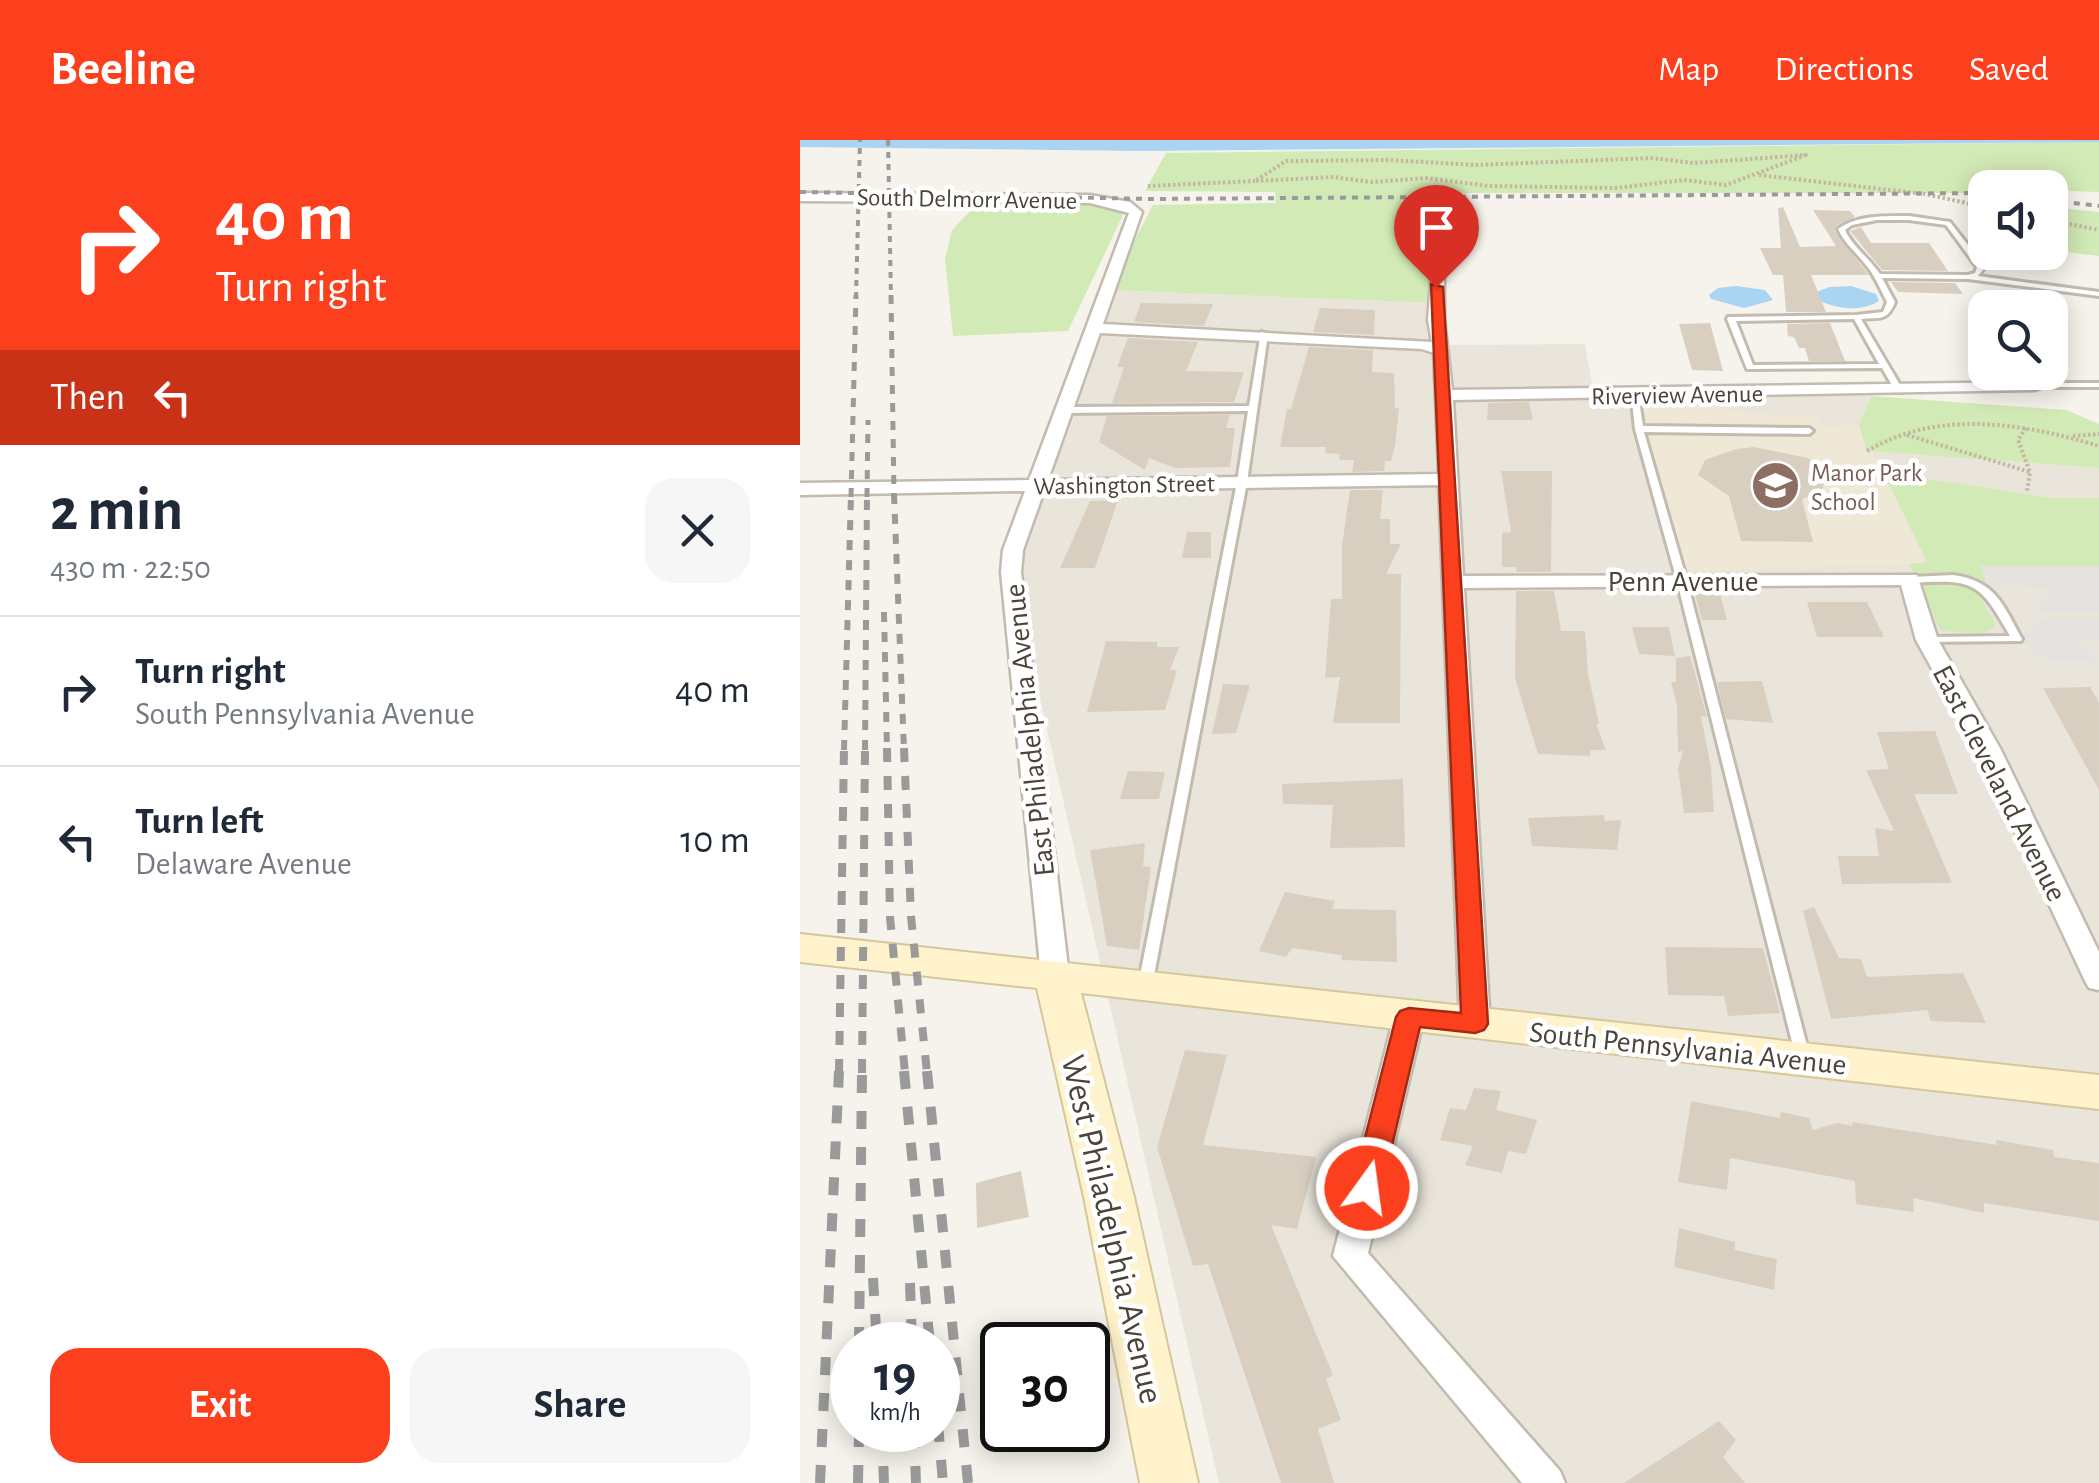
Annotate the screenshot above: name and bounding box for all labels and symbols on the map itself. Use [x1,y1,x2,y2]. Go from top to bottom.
street label: South Delmorr Avenue [857,185,1077,214]
pin [1394,185,1479,288]
street label: Riverview Avenue [1591,382,1763,409]
school or university icon: Manor Park School [1750,460,1802,512]
place label: Manor Park School [1811,461,1923,515]
street label: Washington Street [1033,471,1215,500]
street label: Penn Avenue [1607,567,1759,597]
street label: East Philadelphia Avenue [1000,582,1060,878]
street label: East Cleveland Avenue [1927,661,2072,906]
street label: South Pennsylvania Avenue [1528,1017,1848,1081]
street label: West Philadelphia Avenue [1054,1052,1169,1407]
position arrow [1315,1136,1419,1240]
speed limit sign: 30 [980,1322,1110,1452]

